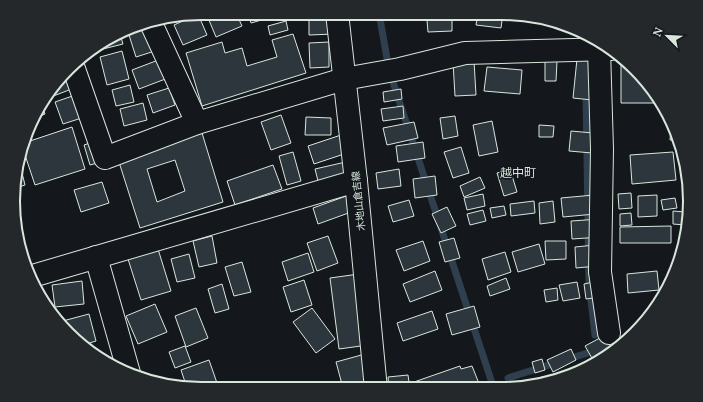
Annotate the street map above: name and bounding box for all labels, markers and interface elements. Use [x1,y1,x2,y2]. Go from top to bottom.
north arrow [647,16,687,56]
text: N [649,24,666,39]
district label: 越中町 [500,164,536,181]
street label: 木地山倉吉線 [348,170,368,232]

